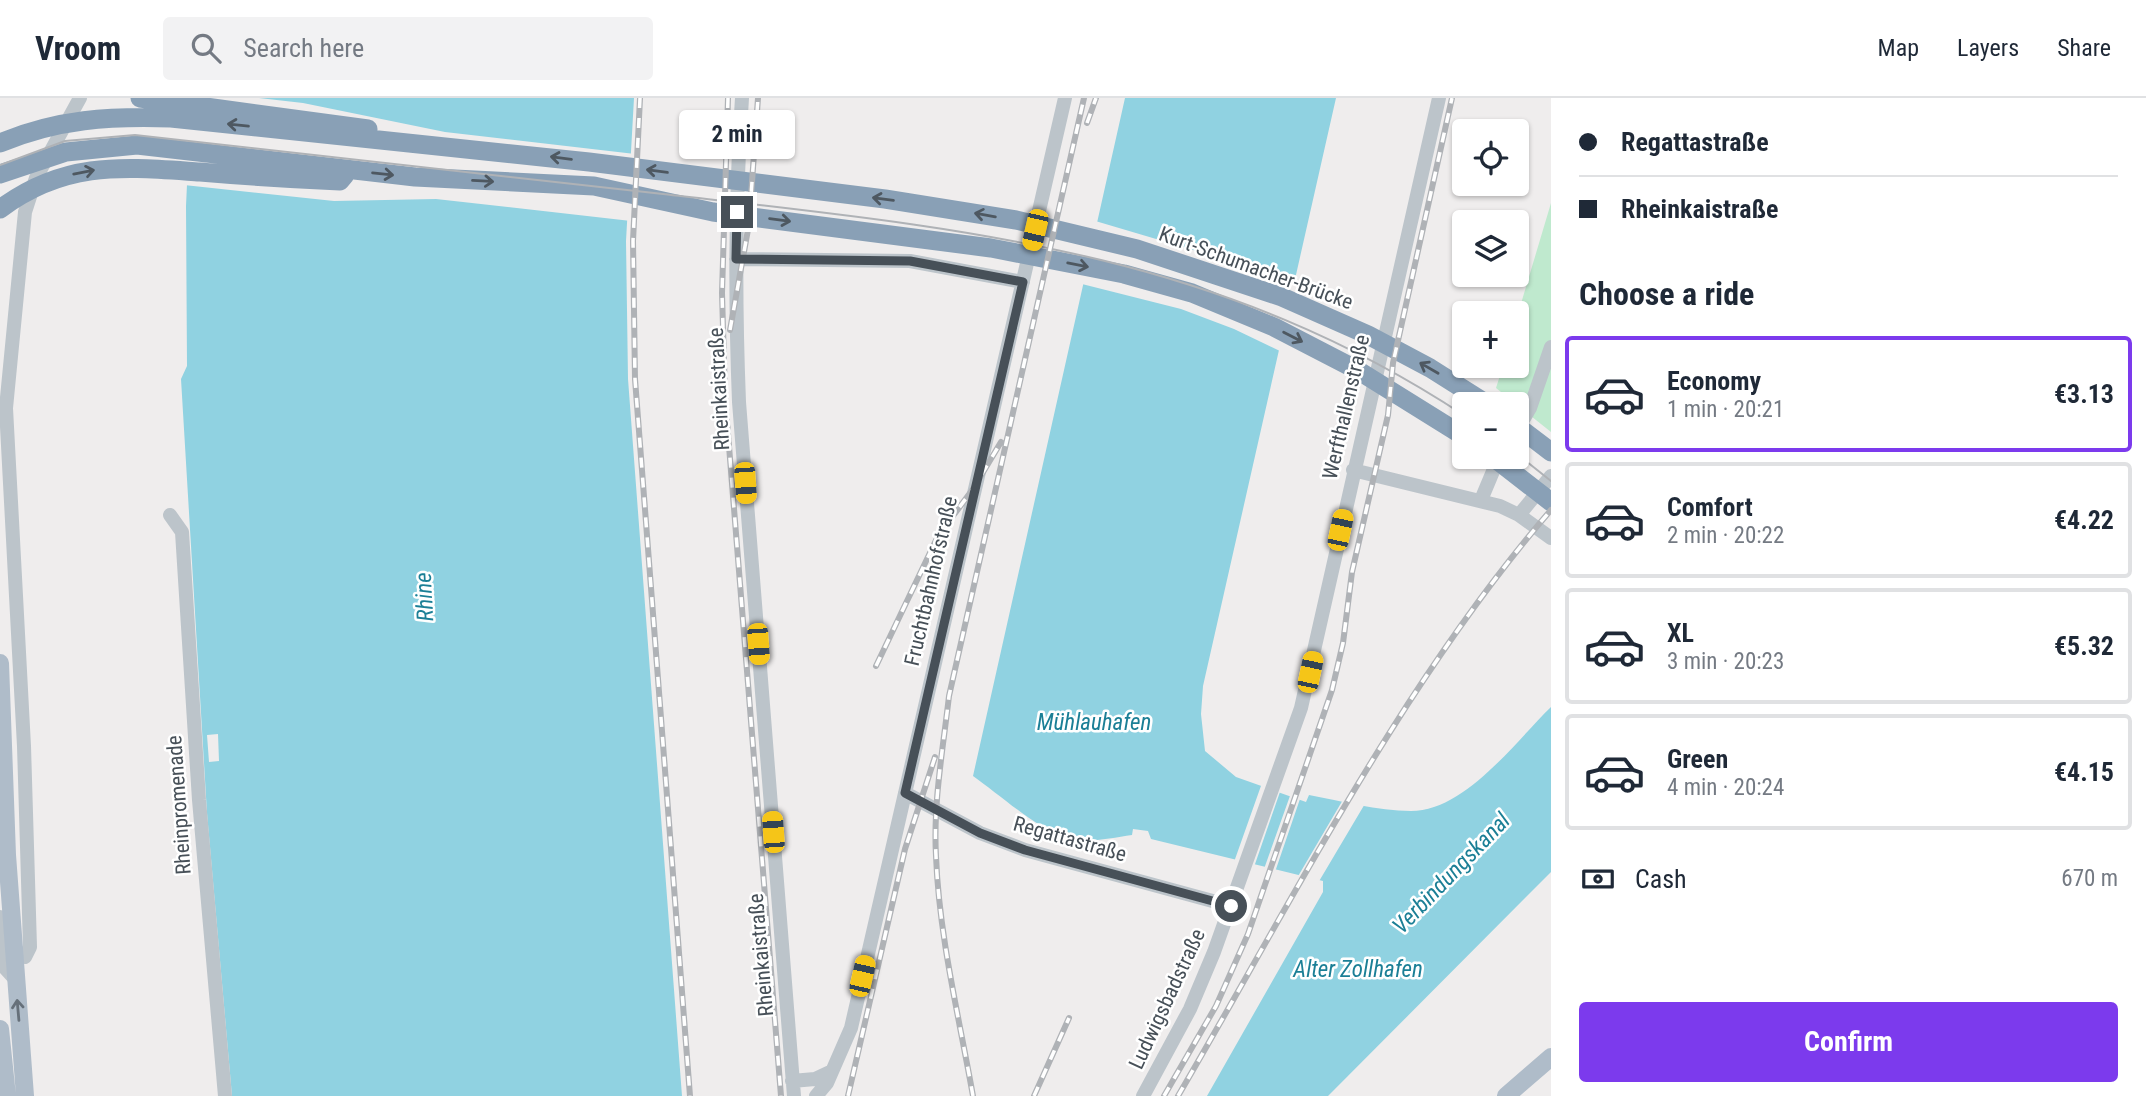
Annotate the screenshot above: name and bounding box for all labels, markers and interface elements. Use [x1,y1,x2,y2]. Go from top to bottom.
search box [163,17,653,80]
text: Vroom [35,29,121,68]
icon: search [187,29,225,67]
text: Search here [243,33,364,63]
text: Map [1878,34,1919,62]
text: Layers [1957,34,2019,62]
text: Share [2057,34,2111,62]
callout: 2 min [679,110,795,159]
one-way arrow [228,119,250,132]
map controls [1452,119,1529,469]
button: locate [1452,119,1529,196]
text: 2 min [711,121,763,148]
text: Regattastraße [1621,127,1769,157]
one-way arrow [550,152,573,165]
one-way arrow [72,165,95,178]
one-way arrow [646,165,669,178]
one-way arrow [371,167,394,180]
one-way arrow [471,174,494,187]
one-way arrow [872,193,895,206]
text: Rheinkaistraße [1621,194,1778,224]
route end [721,196,753,228]
car [1021,207,1050,253]
one-way arrow [974,208,997,221]
button: layers [1452,210,1529,287]
one-way arrow [769,213,791,226]
street label: Kurt-Schumacher-Brücke [1156,222,1356,314]
one-way arrow [1066,259,1089,272]
text: Choose a ride [1579,275,1754,313]
button: + [1452,301,1529,378]
street label: Rheinkaistraße [704,327,734,451]
one-way arrow [1282,330,1303,344]
street label: Werfthallenstraße [1318,332,1374,482]
one-way arrow [1420,361,1440,375]
icon: car [1583,363,1646,426]
text: Economy [1667,366,1761,396]
text: €3.13 [2054,379,2114,409]
button: − [1452,392,1529,469]
text: 1 min · 20:21 [1667,396,1784,423]
car [734,461,757,505]
icon: car [1583,489,1646,552]
text: Comfort [1667,492,1753,522]
street label: Fruchtbahnhofstraße [900,494,962,668]
text: €4.22 [2054,505,2114,535]
car [1326,507,1355,553]
text: 2 min · 20:22 [1667,522,1784,549]
water label: Rhine [410,572,439,622]
icon: car [1583,615,1646,678]
text: XL [1667,618,1694,648]
car [747,622,770,666]
text: €5.32 [2054,631,2114,661]
text: 3 min · 20:23 [1667,648,1784,675]
car [1296,649,1325,695]
water label: Mühlauhafen [1037,709,1151,736]
street label: Rheinpromenade [162,735,196,875]
icon: car [1583,741,1646,804]
text: Green [1667,744,1728,774]
text: €4.15 [2054,757,2114,787]
text: 4 min · 20:24 [1667,774,1784,801]
water label: Verbindungskanal [1387,807,1516,939]
car [762,810,785,854]
street label: Regattastraße [1011,811,1129,867]
icon: cash [1579,860,1617,898]
text: Cash [1635,864,1687,894]
text: 670 m [2061,865,2118,892]
route start [1215,890,1247,922]
street label: Rheinkaistraße [744,892,778,1017]
street label: Ludwigsbadstraße [1124,925,1210,1073]
car [848,953,877,999]
water label: Alter Zollhafen [1292,956,1423,983]
one-way arrow [11,1000,24,1022]
button: Confirm [1579,1002,2118,1082]

